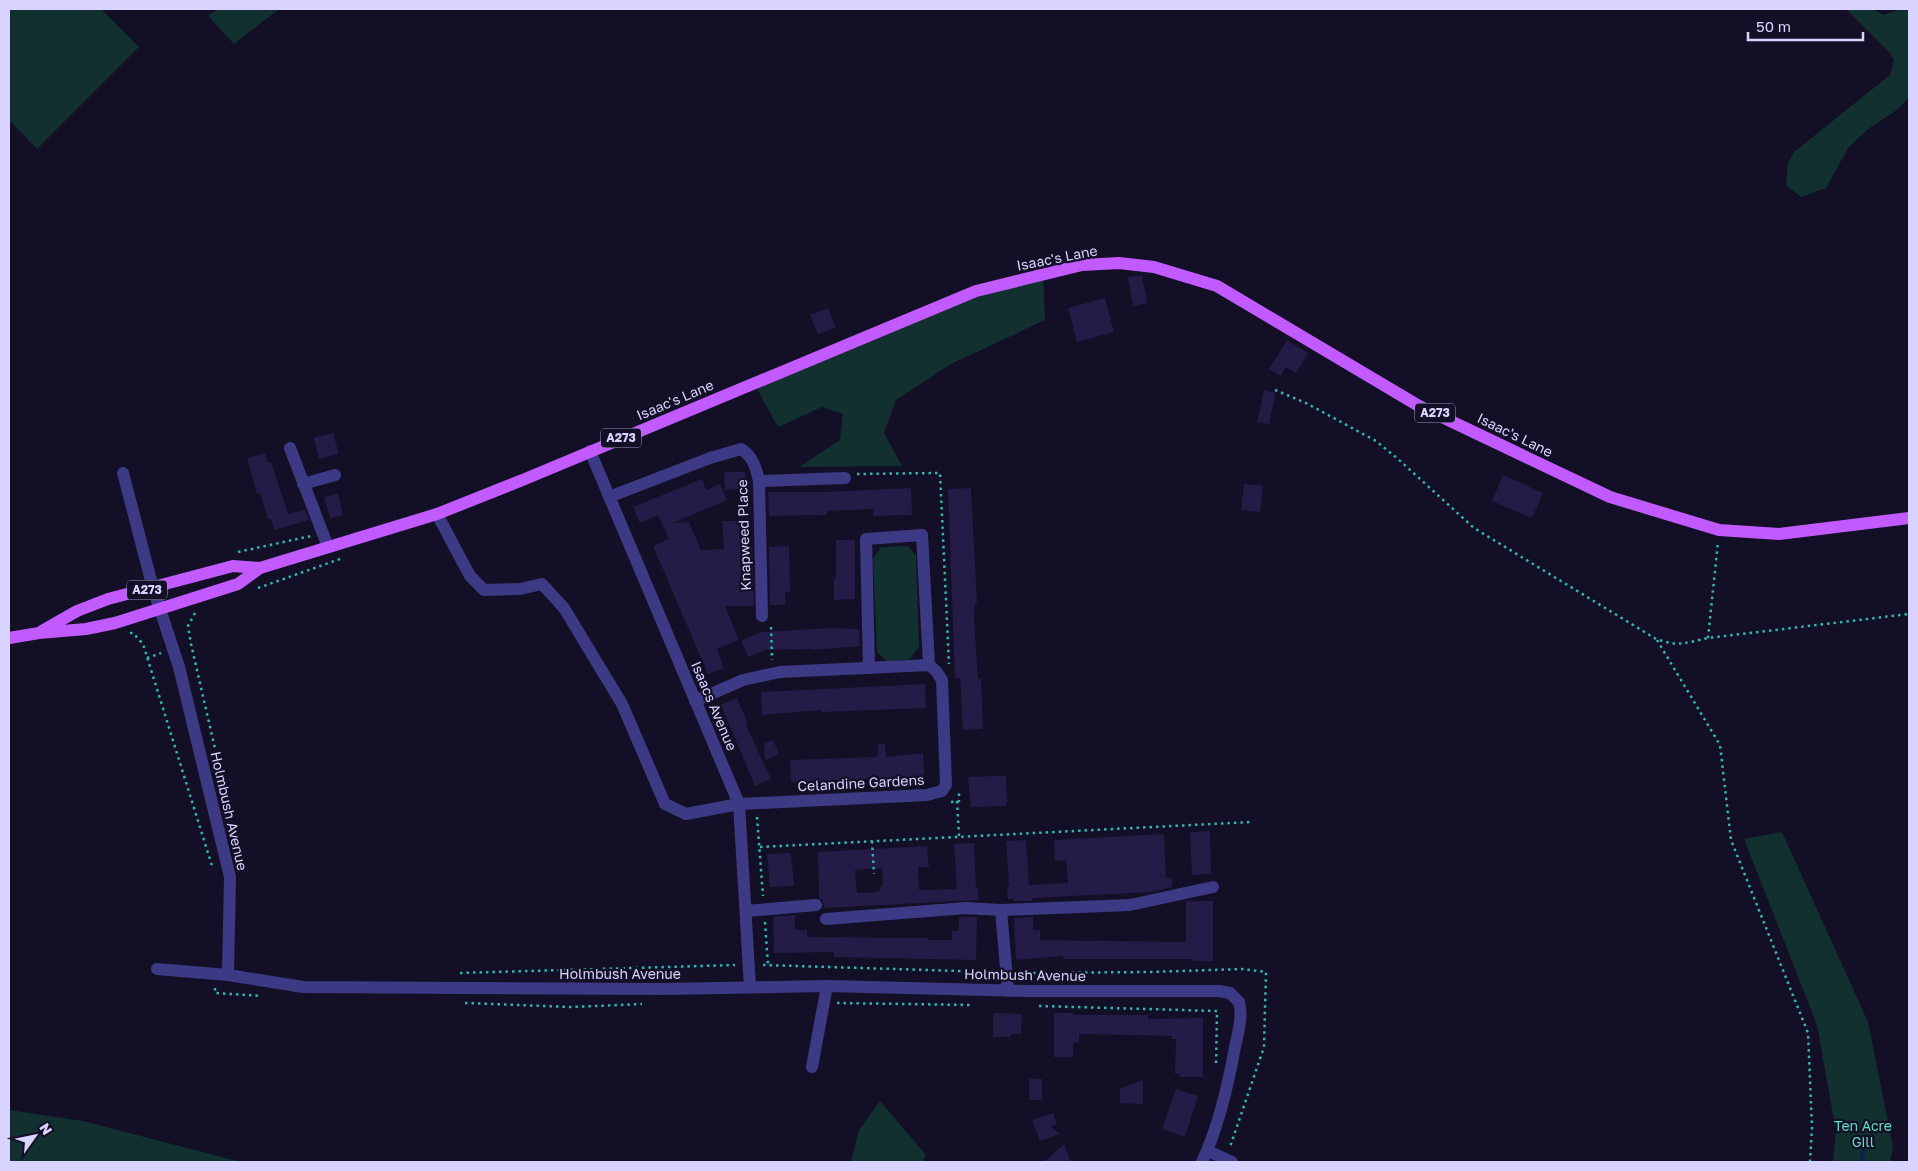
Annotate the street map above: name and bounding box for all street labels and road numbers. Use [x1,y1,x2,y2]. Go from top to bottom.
street label: Isaac's Lane [1015,241,1099,274]
street label: Isaac's Lane [634,376,716,423]
road number: A273 [1415,403,1455,422]
street label: Isaac's Lane [1475,409,1556,460]
road number: A273 [601,428,641,448]
street label: Knapweed Place [733,479,754,591]
road number: A273 [127,580,167,600]
street label: Isaacs Avenue [688,658,741,753]
street label: Holmbush Avenue [207,750,251,872]
street label: Celandine Gardens [797,771,925,794]
street label: Holmbush Avenue [559,965,681,982]
street label: Holmbush Avenue [964,965,1086,984]

